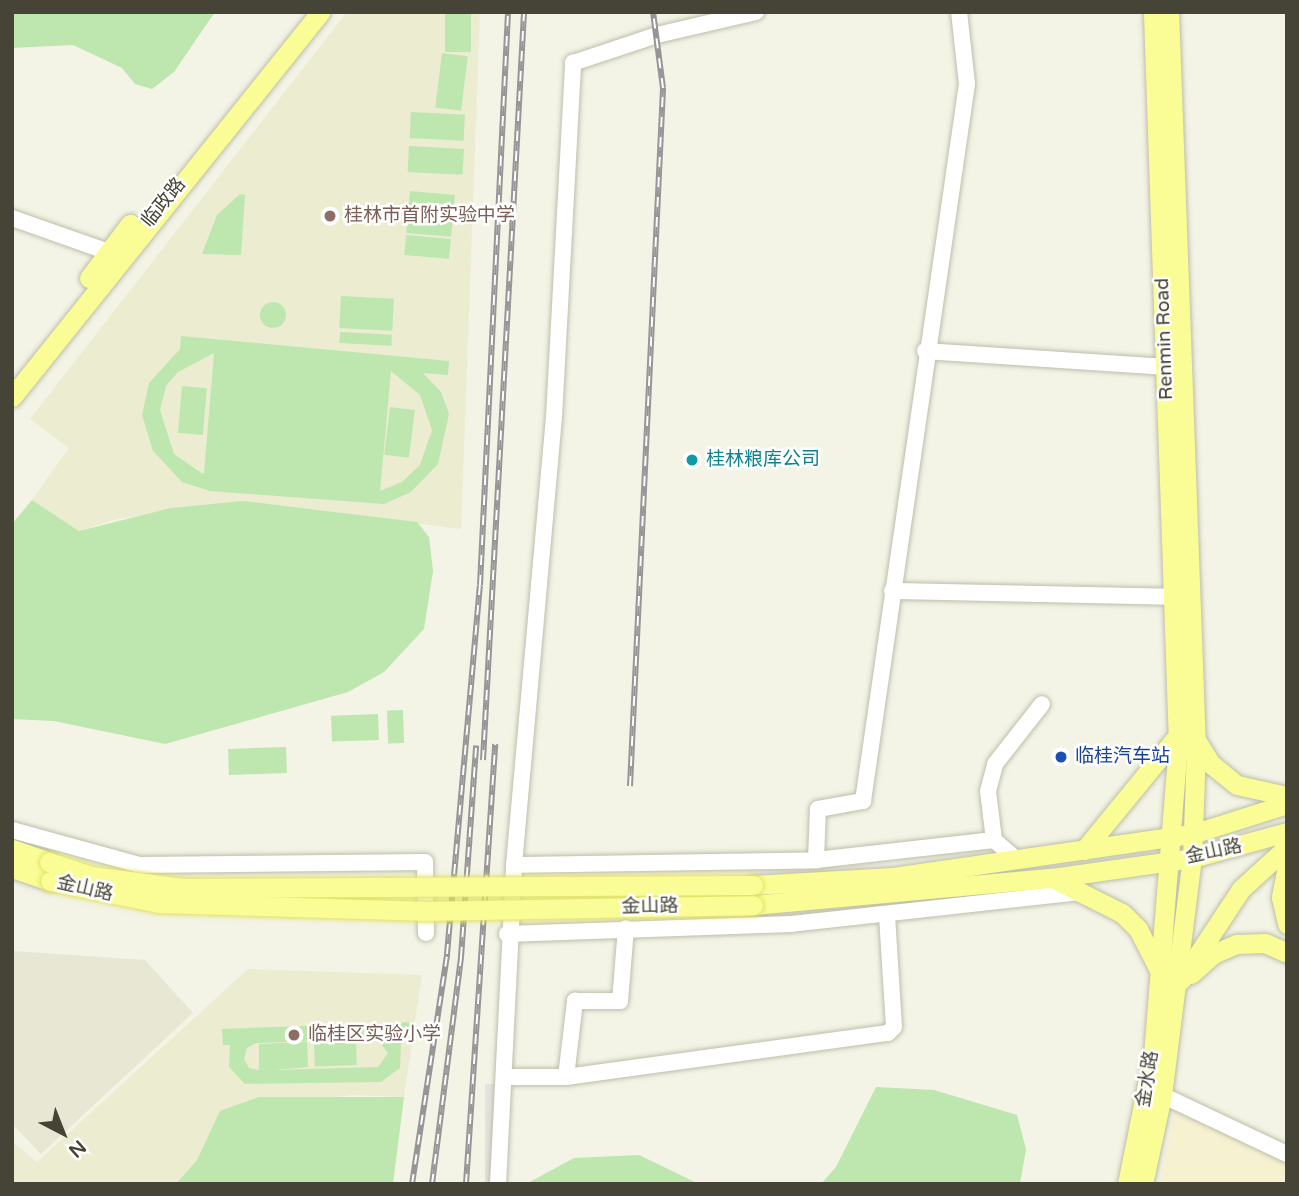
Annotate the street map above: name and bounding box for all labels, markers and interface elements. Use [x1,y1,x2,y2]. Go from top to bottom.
street label: 临政路 [137,174,191,232]
place label: 桂林市首附实验中学 [344,205,515,227]
marker: 桂林市首附实验中学 [322,208,338,224]
street label: Renmin Road [1151,277,1179,401]
place label: 桂林粮库公司 [706,449,820,471]
marker: 桂林粮库公司 [684,452,700,468]
place label: 临桂汽车站 [1075,746,1170,768]
marker: 临桂汽车站 [1053,749,1069,765]
street label: 金山路 [1184,835,1244,869]
street label: 金山路 [55,871,115,907]
street label: 金山路 [621,895,679,919]
place label: 临桂区实验小学 [308,1024,441,1046]
marker: 临桂区实验小学 [286,1027,302,1043]
street label: 金水路 [1132,1049,1164,1109]
north arrow [28,1098,98,1168]
text: N [64,1135,90,1162]

